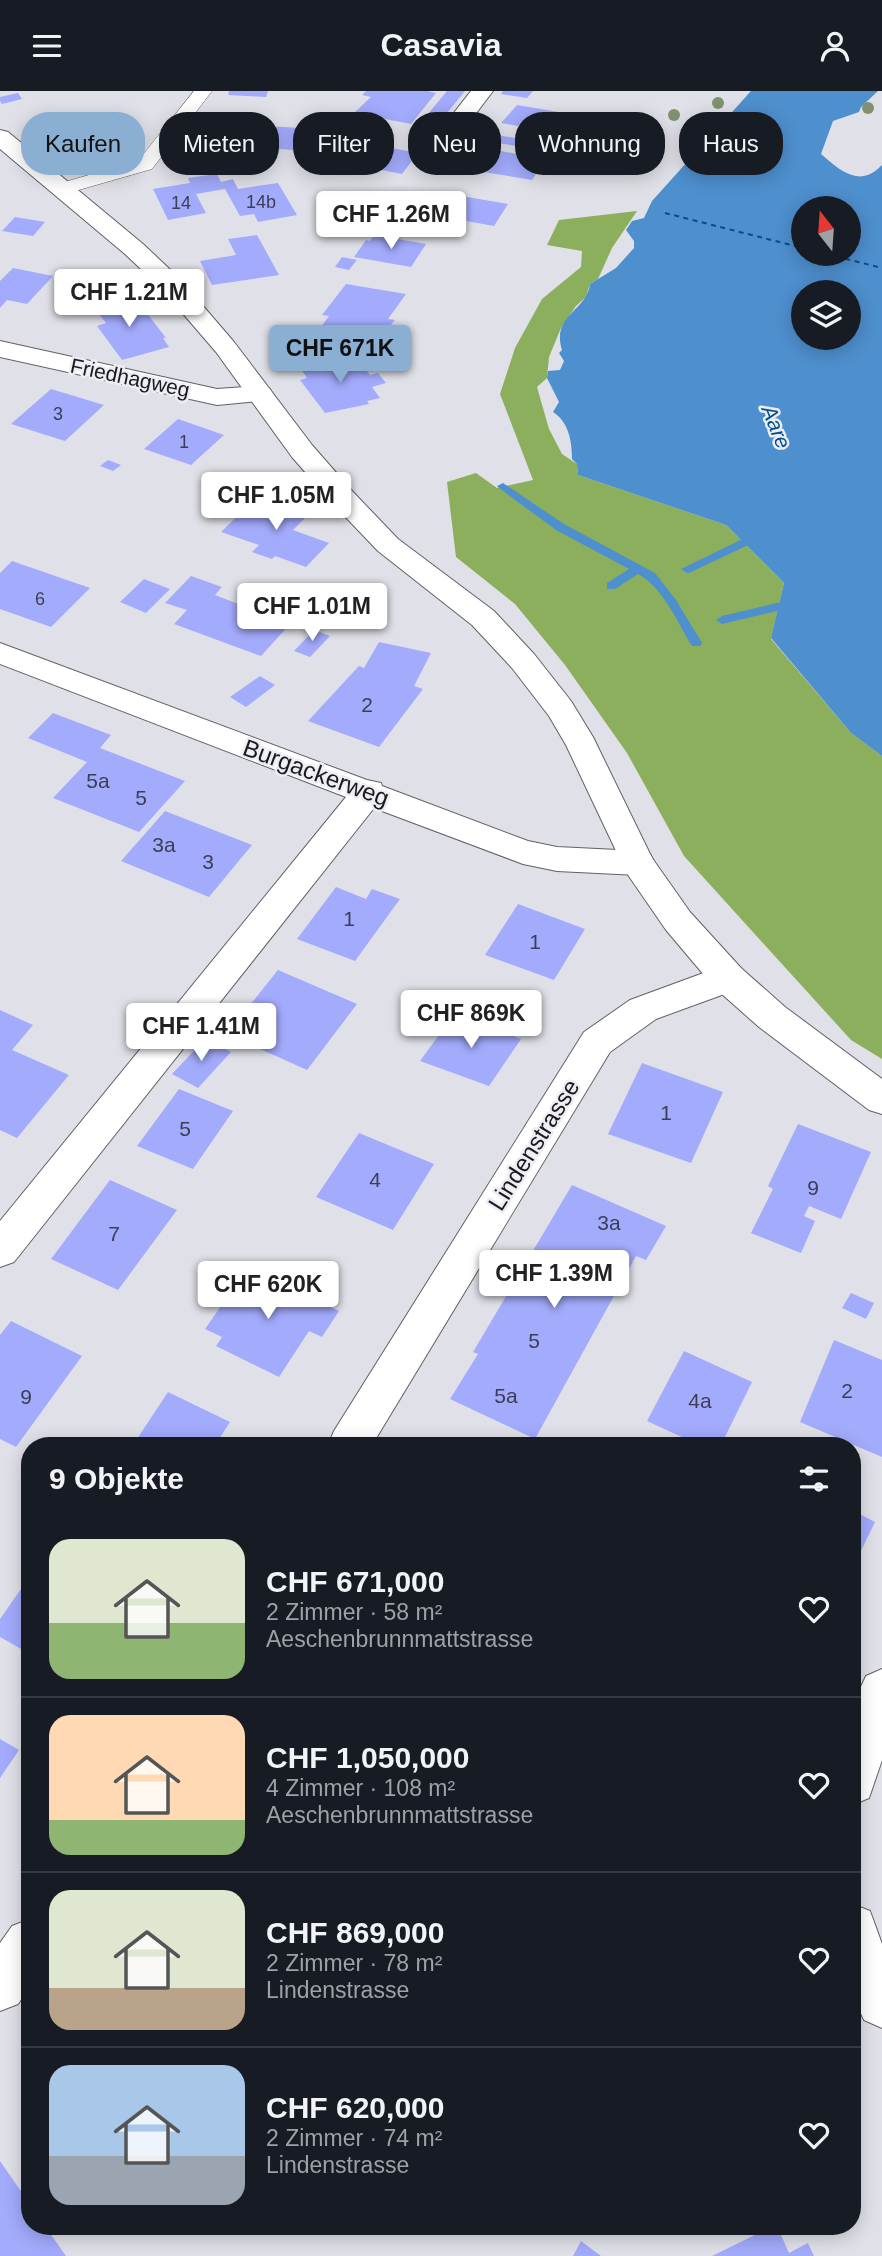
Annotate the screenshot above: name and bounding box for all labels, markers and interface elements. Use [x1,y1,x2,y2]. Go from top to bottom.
icon: menu [28,27,66,65]
text: Casavia [381,27,501,63]
icon: person [816,27,854,65]
chip: Kaufen [21,112,145,175]
chip: Mieten [159,112,279,175]
chip: Filter [293,112,394,175]
chip: Neu [408,112,501,175]
chip: Wohnung [515,112,665,175]
chip: Haus [679,112,783,175]
pin: CHF 1.26M [311,191,471,251]
house number: 14b [246,192,276,212]
house number: 14 [171,193,191,213]
north arrow [791,196,861,266]
map controls [791,196,861,350]
text: CHF 1.26M [332,201,450,227]
pin: CHF 1.21M [49,269,209,329]
text: CHF 1.21M [70,279,188,305]
button: layers [791,280,861,350]
pin: CHF 671K [268,325,412,385]
text: CHF 671K [286,335,394,361]
street label: Friedhagweg [68,354,192,401]
water label: Aare [757,400,795,452]
house number: 3 [53,404,63,424]
house number: 1 [179,432,189,452]
pin: CHF 1.05M [196,473,356,532]
text: CHF 1.05M [217,482,335,508]
pin: CHF 1.01M [232,583,392,643]
house number: 6 [35,589,45,609]
text: CHF 1.01M [253,593,371,619]
house number: 2 [361,693,373,716]
street label: Burgackerweg [239,734,393,811]
house number: 5a [86,769,110,792]
house number: 5 [135,786,147,809]
house number: 3a [152,833,176,856]
house number: 3 [202,850,214,873]
house number: 1 [343,907,355,930]
house number: 1 [529,930,541,953]
pin: CHF 869K [399,991,543,1050]
text: CHF 869K [417,1000,525,1026]
pin: CHF 1.41M [121,1003,281,1063]
text: CHF 1.41M [142,1013,260,1039]
street label: Lindenstrasse [483,1074,585,1215]
house number: 1 [660,1101,672,1124]
house number: 5 [179,1117,191,1140]
house number: 4 [369,1168,381,1191]
house number: 9 [807,1176,819,1199]
house number: 3a [597,1211,621,1234]
house number: 7 [108,1222,120,1245]
pin: CHF 1.39M [474,1251,634,1310]
text: CHF 1.39M [495,1260,613,1286]
pin: CHF 620K [196,1261,340,1321]
text: CHF 620K [214,1271,322,1297]
house number: 5 [528,1329,540,1352]
house number: 2 [841,1379,853,1402]
house number: 5a [494,1384,518,1407]
house number: 9 [20,1385,32,1408]
house number: 4a [688,1389,712,1412]
icon: filters [795,1460,833,1498]
text: 9 Objekte [49,1462,184,1495]
text: CHF 671,000 [266,1565,444,1598]
icon: home [105,1567,189,1651]
icon: heart [795,1590,833,1628]
text: 2 Zimmer · 58 m² [266,1599,442,1625]
text: Aeschenbrunnmattstrasse [266,1626,533,1652]
text: CHF 1,050,000 [266,1741,469,1774]
icon: home [105,1743,189,1827]
icon: heart [795,1766,833,1804]
text: 4 Zimmer · 108 m² [266,1775,455,1801]
text: Aeschenbrunnmattstrasse [266,1802,533,1828]
text: CHF 869,000 [266,1916,444,1949]
icon: home [105,1918,189,2002]
icon: heart [795,1941,833,1979]
text: 2 Zimmer · 78 m² [266,1950,442,1976]
text: Lindenstrasse [266,1977,409,2003]
text: CHF 620,000 [266,2091,444,2124]
icon: home [105,2093,189,2177]
icon: heart [795,2116,833,2154]
text: 2 Zimmer · 74 m² [266,2125,442,2151]
text: Lindenstrasse [266,2152,409,2178]

